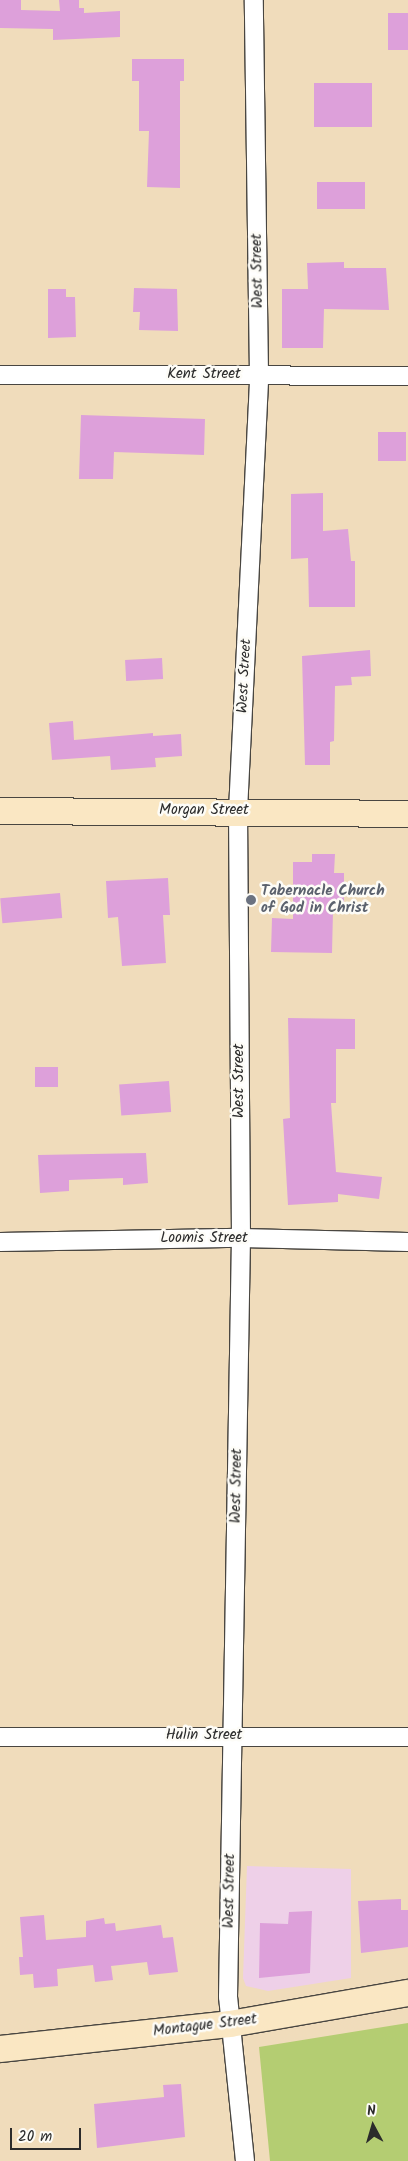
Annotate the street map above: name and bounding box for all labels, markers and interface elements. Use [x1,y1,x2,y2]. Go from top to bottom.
street label: West Street [248,233,268,309]
street label: Kent Street [167,366,241,384]
street label: West Street [234,638,256,714]
street label: Morgan Street [159,802,249,820]
place label: Tabernacle Church of God in Christ [261,882,385,917]
marker: Tabernacle Church of God in Christ [245,894,257,906]
street label: West Street [231,1044,249,1118]
street label: Loomis Street [160,1230,248,1248]
street label: West Street [227,1448,247,1524]
street label: Hulin Street [166,1727,242,1745]
street label: West Street [220,1853,240,1929]
street label: Montague Street [152,2011,258,2041]
text: N [366,2100,377,2122]
north arrow [348,2101,398,2151]
scale bar [12,2118,84,2150]
text: 20 m [18,2125,52,2149]

